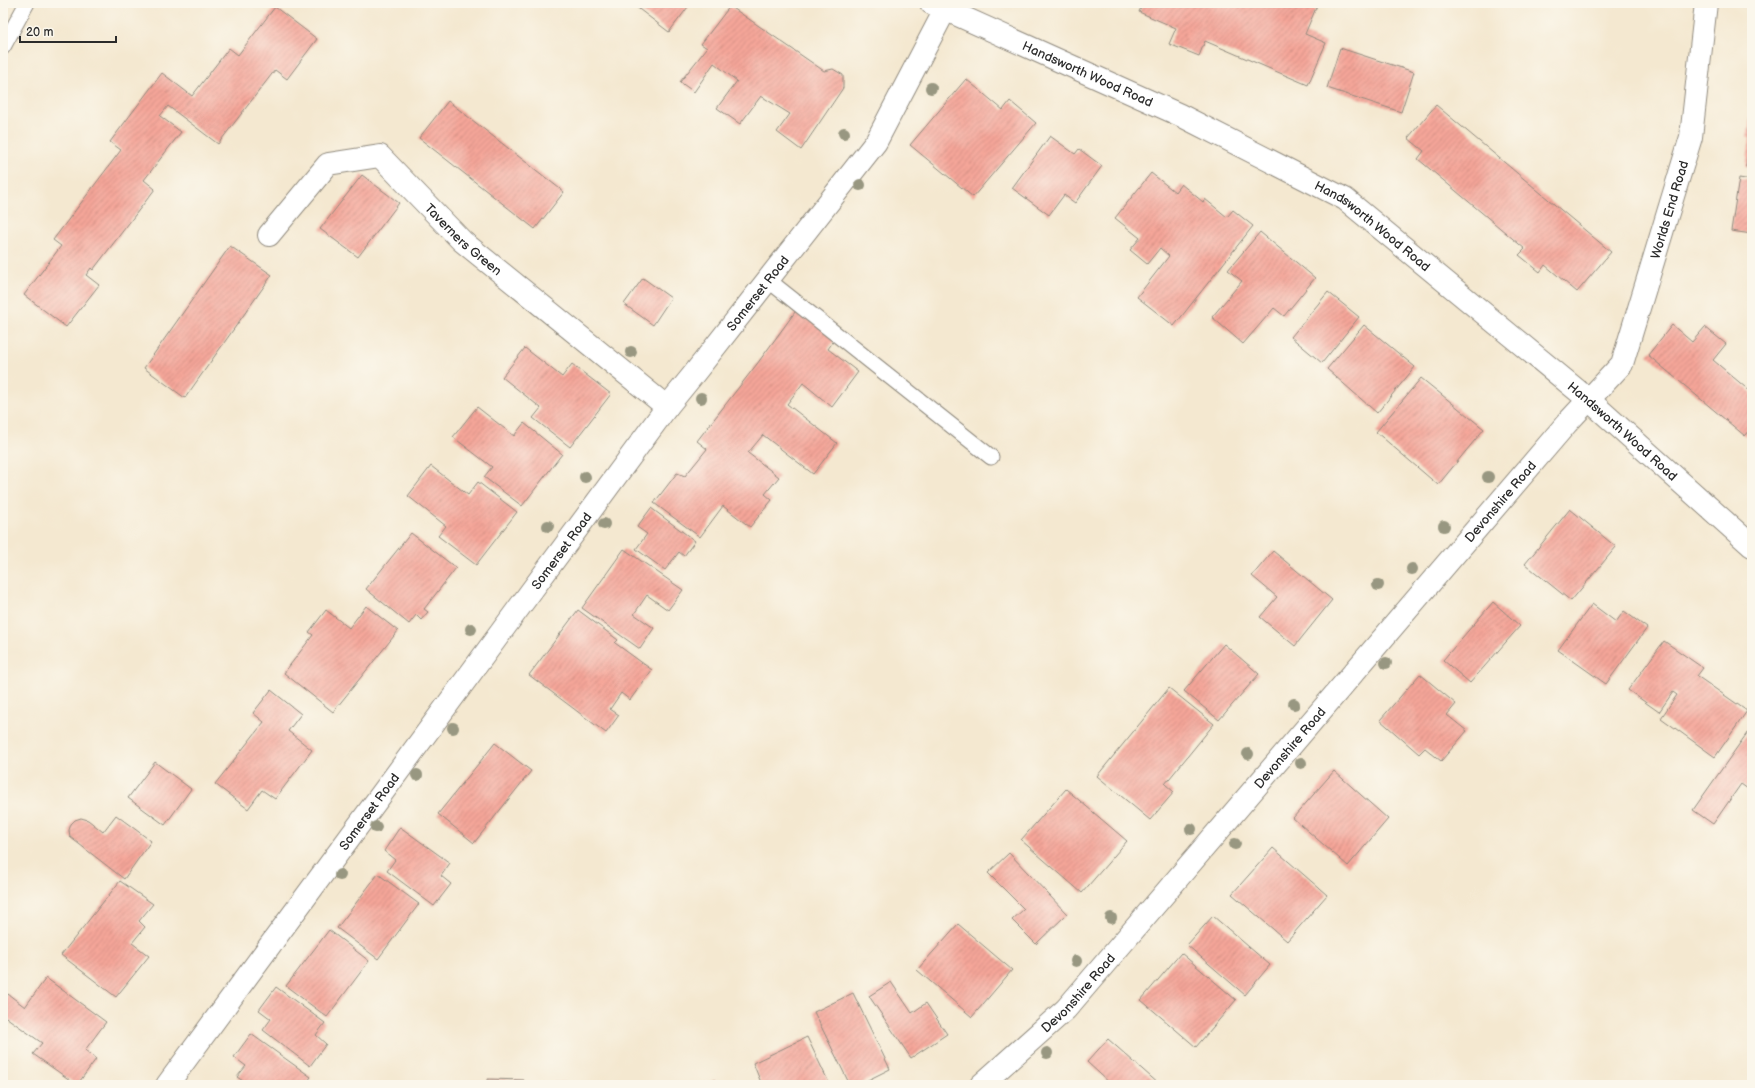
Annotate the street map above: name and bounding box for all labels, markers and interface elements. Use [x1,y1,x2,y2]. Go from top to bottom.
scale bar [20,18,116,44]
text: 20 m [26,25,53,40]
street label: Handsworth Wood Road [1020,38,1155,111]
street label: Worlds End Road [1647,159,1692,261]
street label: Handsworth Wood Road [1312,178,1433,275]
street label: Taverners Green [421,200,505,279]
street label: Somerset Road [724,253,793,335]
street label: Handsworth Wood Road [1564,379,1680,484]
street label: Devonshire Road [1462,458,1540,546]
street label: Somerset Road [528,510,596,593]
street label: Devonshire Road [1251,704,1329,792]
street label: Somerset Road [336,770,403,854]
street label: Devonshire Road [1038,951,1119,1036]

